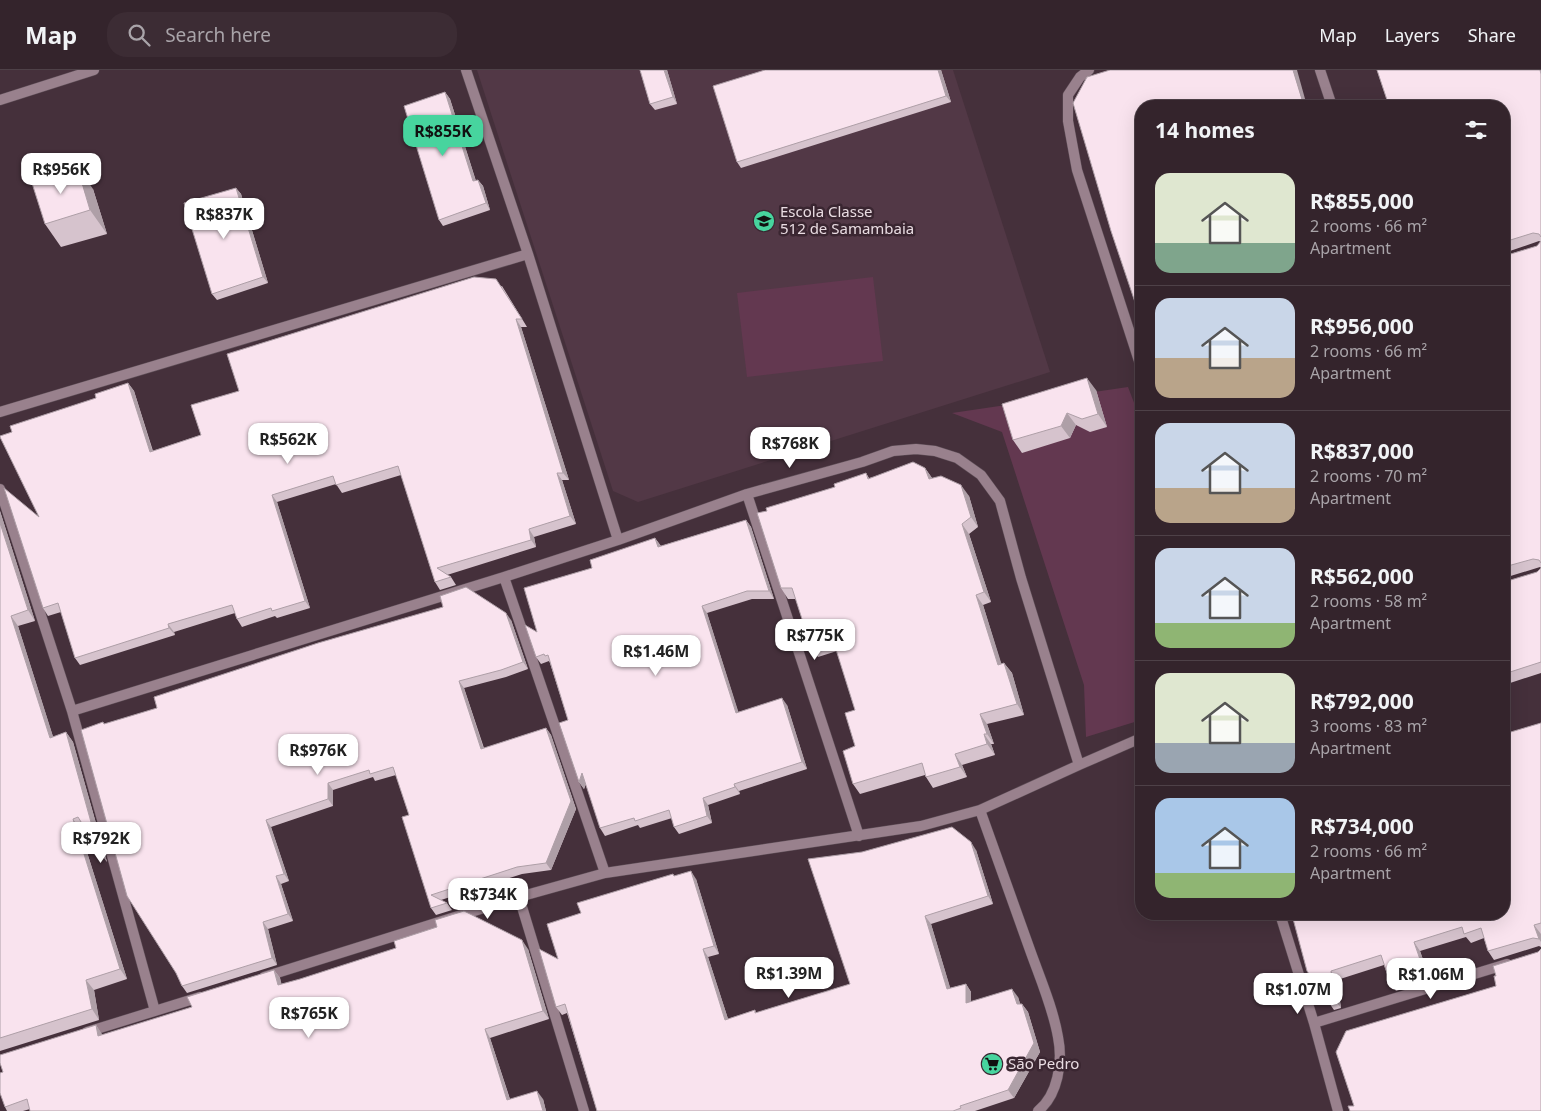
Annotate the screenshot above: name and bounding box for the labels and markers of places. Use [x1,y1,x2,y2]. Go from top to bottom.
pin: R$855K [402,114,484,157]
pin: R$956K [20,152,102,195]
pin: R$837K [183,198,265,240]
place label: Escola Classe 512 de Samambaia [780,201,914,238]
school or university icon: Escola Classe 512 de Samambaia [752,209,776,233]
pin: R$562K [247,422,329,465]
pin: R$768K [749,426,831,469]
pin: R$775K [774,618,856,661]
pin: R$1.46M [610,634,702,677]
pin: R$976K [277,734,359,776]
pin: R$792K [60,822,142,864]
pin: R$734K [447,878,529,920]
pin: R$1.39M [743,956,835,999]
pin: R$1.06M [1385,958,1477,1000]
pin: R$1.07M [1252,972,1344,1015]
pin: R$765K [268,996,350,1039]
supermarket icon: São Pedro [980,1052,1004,1076]
place label: São Pedro [1008,1053,1079,1073]

